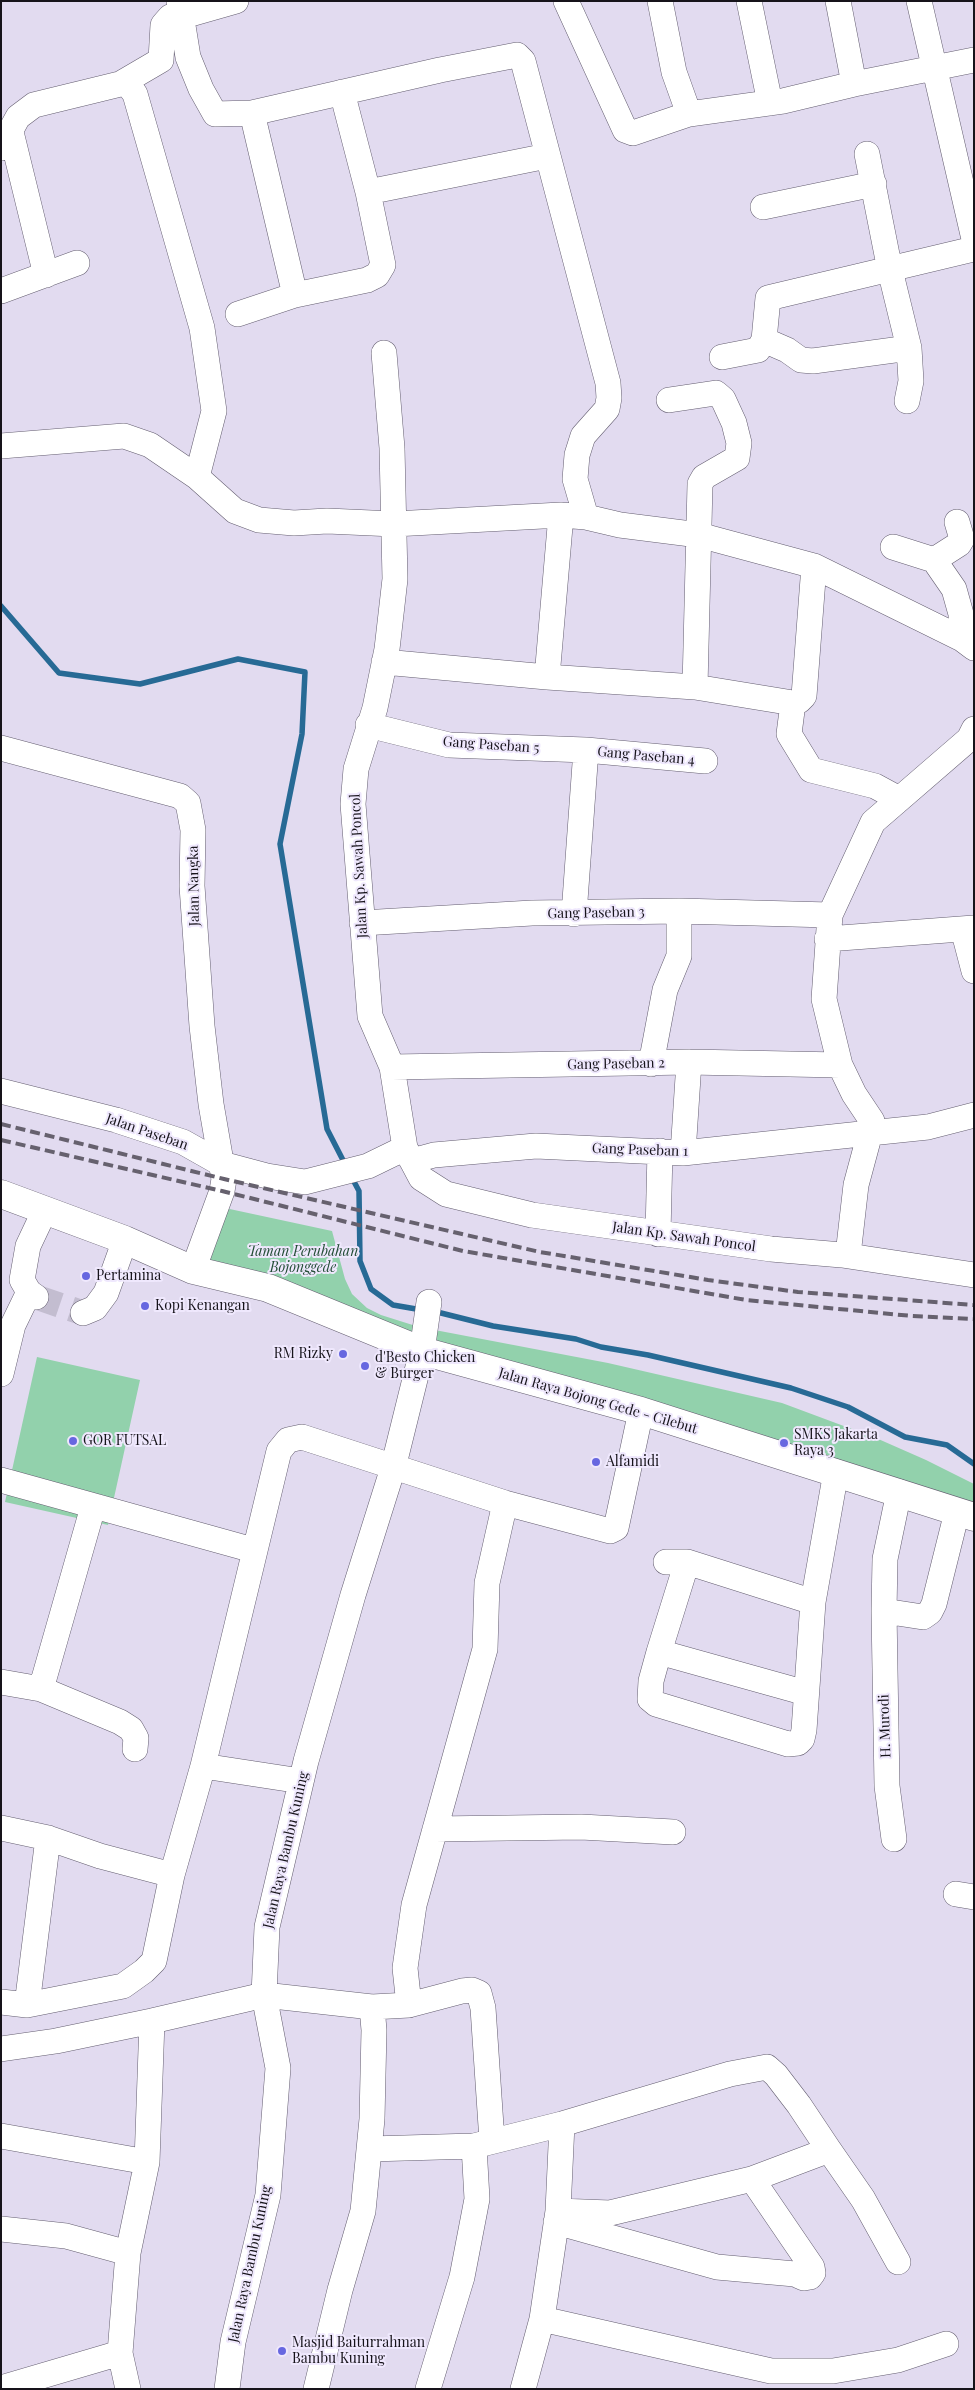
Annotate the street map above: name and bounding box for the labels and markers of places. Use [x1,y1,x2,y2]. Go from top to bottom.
place label: Pertamina [96,1268,161,1284]
marker: Pertamina [80,1270,92,1282]
place label: Kopi Kenangan [155,1298,250,1314]
marker: Kopi Kenangan [139,1300,151,1312]
place label: RM Rizky [274,1346,333,1362]
marker: RM Rizky [337,1348,349,1360]
place label: d'Besto Chicken & Burger [375,1350,475,1382]
marker: d'Besto Chicken & Burger [359,1360,371,1372]
place label: SMKS Jakarta Raya 3 [794,1427,878,1460]
place label: GOR FUTSAL [83,1433,166,1449]
marker: GOR FUTSAL [67,1435,79,1447]
marker: SMKS Jakarta Raya 3 [778,1437,790,1449]
place label: Alfamidi [606,1454,659,1470]
marker: Alfamidi [590,1456,602,1468]
place label: Masjid Baiturrahman Bambu Kuning [292,2335,425,2368]
marker: Masjid Baiturrahman Bambu Kuning [276,2345,288,2357]

